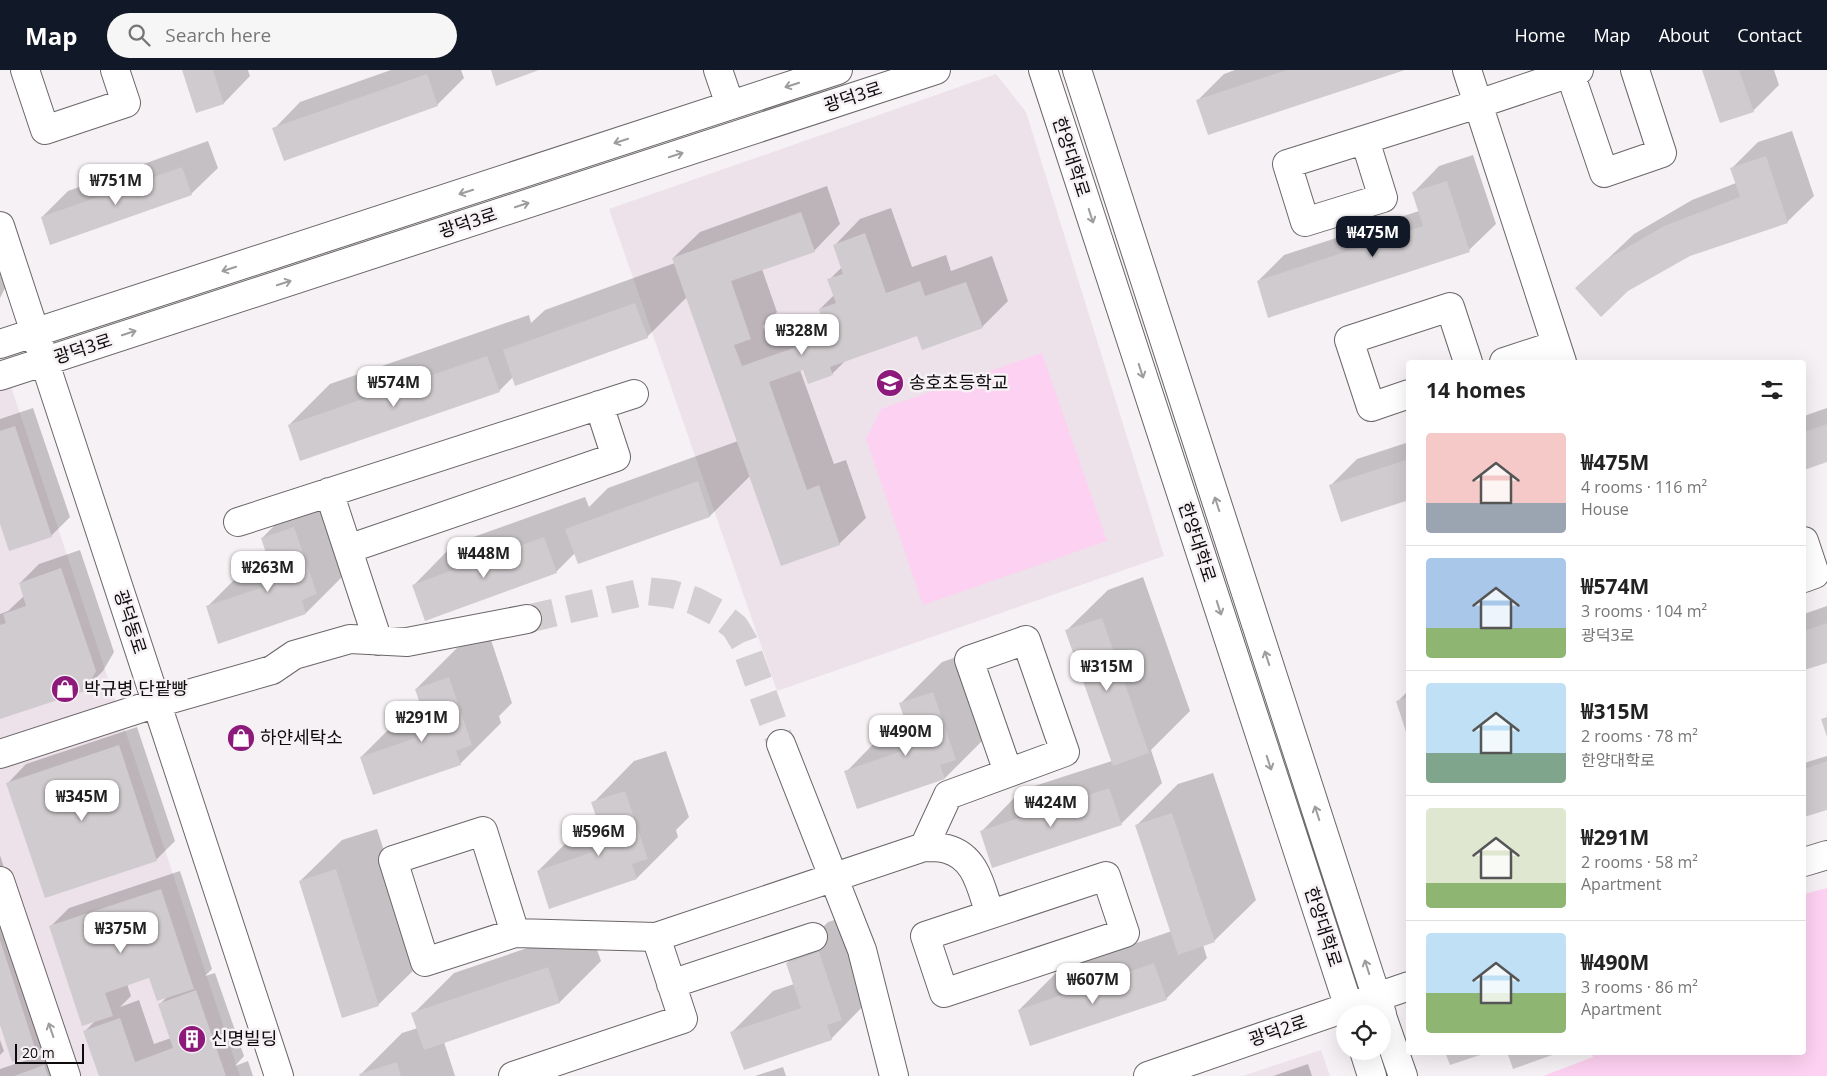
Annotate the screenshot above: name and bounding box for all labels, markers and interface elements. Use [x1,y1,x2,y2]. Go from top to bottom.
search box [107,13,457,58]
text: Map [25,19,77,52]
icon: search [125,21,153,49]
text: Search here [165,22,271,48]
text: Home [1515,23,1565,47]
text: Map [1593,23,1631,47]
text: About [1659,23,1709,47]
text: Contact [1737,23,1802,47]
street label: 광덕3로 [820,75,885,117]
one-way arrow [784,81,800,90]
street label: 한양대학로 [1048,114,1096,200]
one-way arrow [613,137,629,146]
one-way arrow [668,150,683,159]
pin: ₩751M [81,164,151,206]
text: ₩751M [90,169,142,191]
one-way arrow [459,187,475,197]
one-way arrow [513,200,529,210]
street label: 광덕3로 [435,201,500,243]
one-way arrow [1086,208,1096,224]
pin: ₩475M [1338,216,1408,258]
text: ₩475M [1347,221,1399,243]
one-way arrow [221,265,237,275]
one-way arrow [276,278,291,287]
pin: ₩328M [767,314,837,356]
text: ₩328M [776,319,828,341]
street label: 광덕3로 [50,327,115,369]
one-way arrow [121,328,137,338]
one-way arrow [1137,362,1146,378]
pin: ₩574M [359,366,429,408]
school or university icon: 송호초등학교 [875,368,905,398]
place label: 송호초등학교 [909,370,1008,394]
text: ₩574M [368,371,420,393]
text: 14 homes [1426,376,1526,404]
icon: filters [1758,376,1786,404]
text: ₩475M [1581,448,1649,476]
icon: home [1466,453,1526,513]
text: 4 rooms · 116 m² [1581,476,1707,498]
one-way arrow [1211,496,1221,512]
text: House [1581,498,1629,520]
street label: 한양대학로 [1174,499,1222,585]
pin: ₩448M [449,536,519,579]
text: ₩448M [458,542,510,564]
pin: ₩263M [233,550,303,593]
text: ₩263M [242,556,294,578]
text: ₩574M [1581,572,1649,600]
icon: home [1466,578,1526,638]
street label: 광덕동로 [109,586,153,657]
one-way arrow [1215,600,1224,616]
text: 3 rooms · 104 m² [1581,600,1707,622]
text: 광덕3로 [1581,624,1634,646]
pin: ₩315M [1072,650,1142,692]
one-way arrow [1261,650,1271,666]
text: ₩315M [1081,655,1133,677]
shop icon: 박규병 단팥빵 [50,674,80,704]
place label: 박규병 단팥빵 [84,676,188,700]
text: ₩315M [1581,697,1649,725]
pin: ₩291M [387,700,457,743]
icon: home [1466,703,1526,763]
text: ₩291M [396,706,448,728]
pin: ₩490M [871,714,941,757]
text: ₩490M [880,720,932,742]
shop icon: 하얀세탁소 [226,723,256,753]
place label: 하얀세탁소 [260,725,343,749]
text: 2 rooms · 78 m² [1581,725,1698,747]
text: 한양대학로 [1581,749,1655,771]
one-way arrow [1265,754,1275,770]
pin: ₩345M [47,780,117,822]
text: ₩345M [56,785,108,807]
pin: ₩424M [1016,786,1086,828]
text: ₩424M [1025,791,1077,813]
one-way arrow [1311,805,1321,821]
pin: ₩596M [564,814,634,857]
text: ₩596M [573,820,625,842]
text: ₩291M [1581,823,1649,851]
icon: home [1466,828,1526,888]
text: 2 rooms · 58 m² [1581,851,1698,873]
text: Apartment [1581,873,1661,895]
street label: 한양대학로 [1300,884,1348,970]
pin: ₩375M [86,912,156,954]
text: ₩375M [95,917,147,939]
text: ₩490M [1581,948,1649,976]
icon: home [1466,953,1526,1013]
one-way arrow [1361,960,1371,976]
pin: ₩607M [1058,962,1128,1005]
text: ₩607M [1067,968,1119,990]
text: 3 rooms · 86 m² [1581,976,1698,998]
text: Apartment [1581,998,1661,1020]
map controls [1336,1005,1391,1060]
button: locate [1336,1005,1391,1060]
street label: 광덕2로 [1245,1009,1310,1051]
one-way arrow [46,1023,55,1038]
building icon: 신명빌딩 [177,1024,207,1054]
place label: 신명빌딩 [211,1026,277,1050]
scale bar [15,1041,84,1064]
text: 20 m [22,1043,55,1062]

